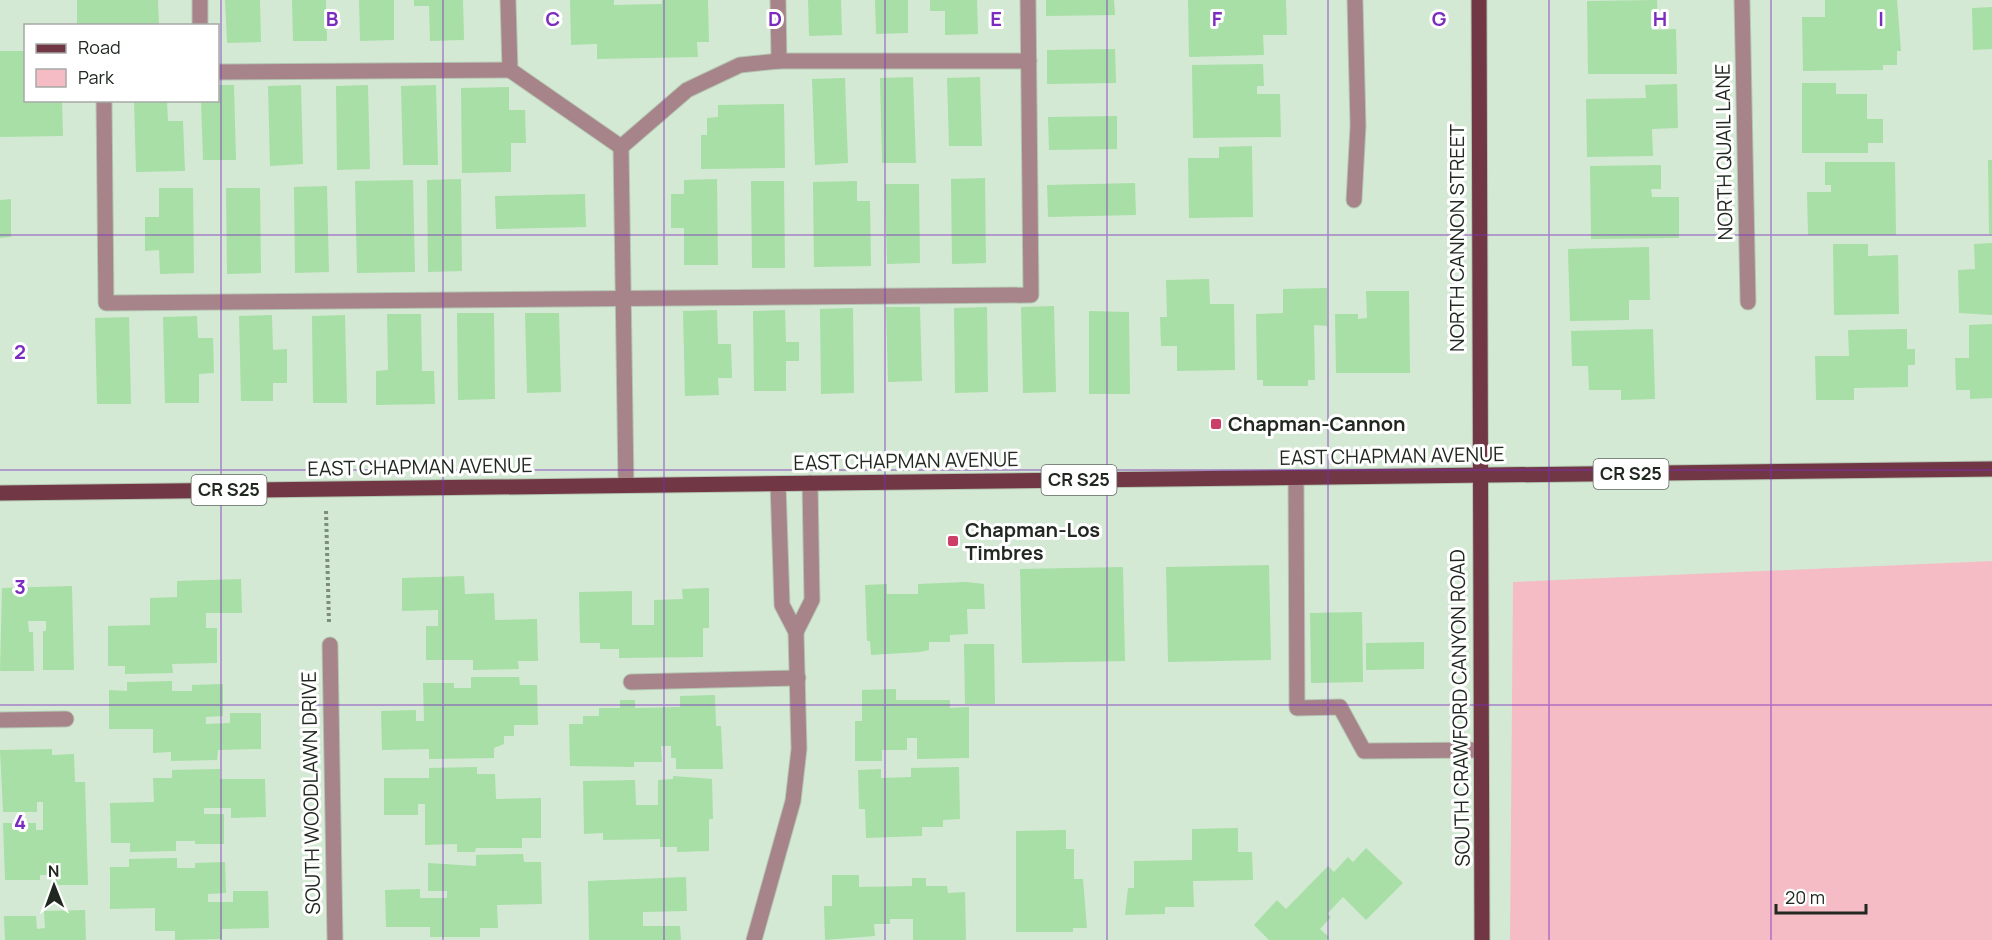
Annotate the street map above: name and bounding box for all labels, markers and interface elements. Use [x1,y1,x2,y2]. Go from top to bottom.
text: B [326,5,339,32]
text: C [546,5,560,32]
text: D [768,5,782,32]
text: E [990,5,1002,32]
text: F [1212,5,1223,32]
text: G [1432,5,1447,32]
text: H [1653,5,1667,32]
text: I [1878,5,1884,32]
legend [24,24,219,102]
text: Road [78,35,121,59]
street label: NORTH QUAIL LANE [1708,63,1739,241]
text: Park [78,65,115,89]
street label: NORTH CANNON STREET [1443,124,1470,352]
text: 2 [14,338,26,365]
place label: Chapman-Cannon [1228,410,1406,437]
marker: Chapman-Cannon [1209,417,1223,431]
street label: EAST CHAPMAN AVENUE [1279,440,1505,471]
street label: EAST CHAPMAN AVENUE [793,445,1019,476]
street label: EAST CHAPMAN AVENUE [307,451,533,482]
road number: CR S25 [1594,459,1668,489]
road number: CR S25 [1042,465,1116,495]
road number: CR S25 [192,475,266,505]
place label: Chapman-Los Timbres [965,516,1100,566]
marker: Chapman-Los Timbres [946,534,960,548]
street label: SOUTH CRAWFORD CANYON ROAD [1443,549,1476,867]
text: 3 [14,573,26,600]
street label: SOUTH WOODLAWN DRIVE [295,671,326,915]
text: 4 [14,808,26,835]
north arrow [24,856,84,916]
text: N [48,860,60,882]
scale bar [1776,877,1866,915]
text: 20 m [1785,885,1825,909]

